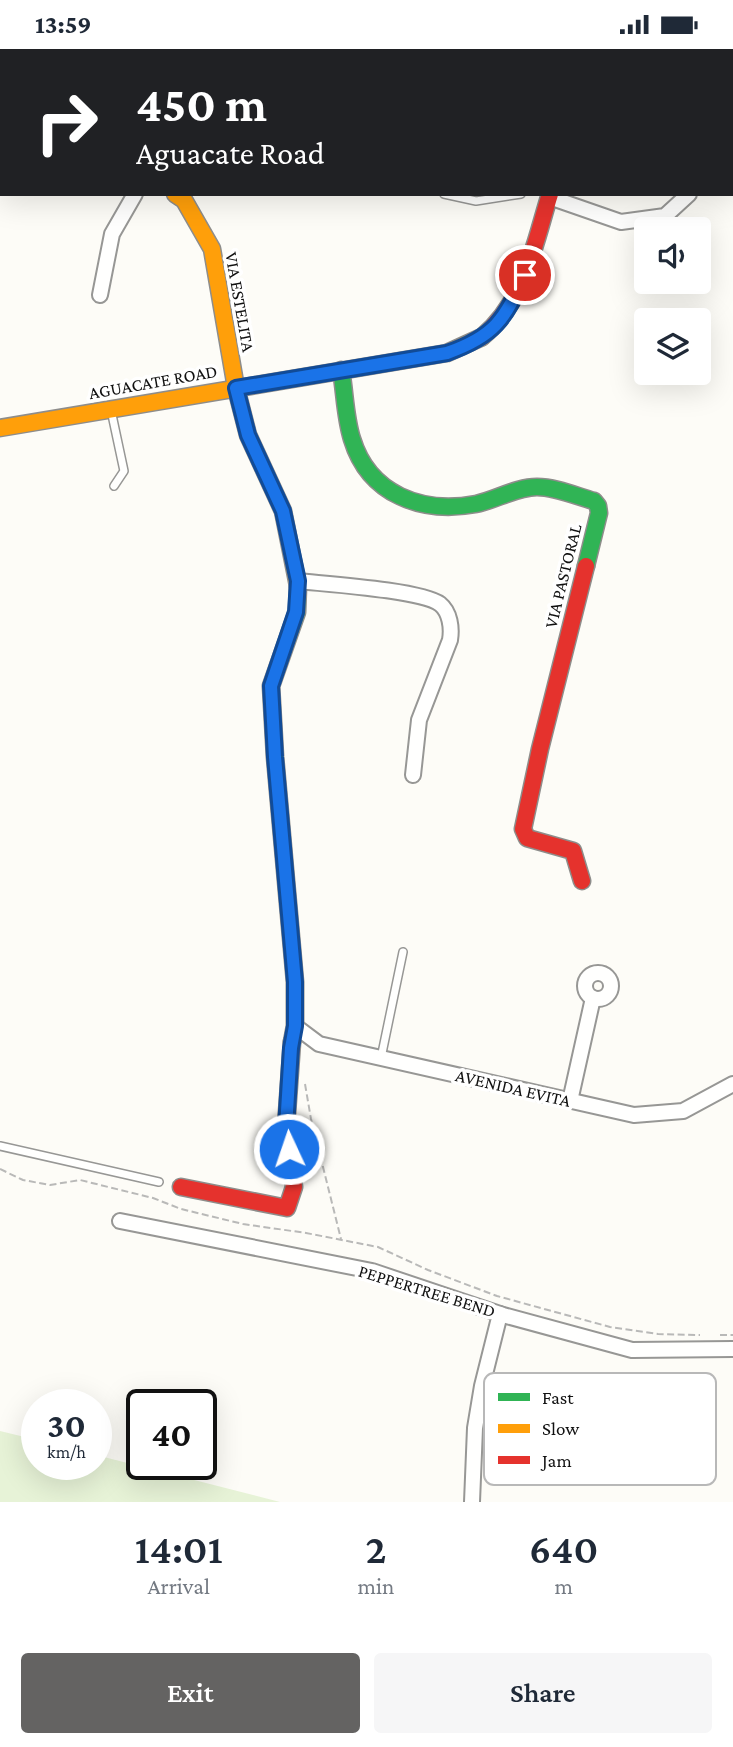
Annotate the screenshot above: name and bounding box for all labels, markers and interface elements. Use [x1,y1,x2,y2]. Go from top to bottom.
text: 13:59 [35,10,91,39]
icon: right [21,77,112,168]
text: 450 m [136,77,267,132]
text: Aguacate Road [136,135,325,171]
map controls [634,217,711,385]
button: sound [634,217,711,294]
pin [495,245,555,305]
street label: VIA ESTELITA [221,251,259,354]
icon: arrive [506,256,544,294]
button: layers [634,308,711,385]
street label: AGUACATE ROAD [87,361,219,403]
street label: VIA PASTORAL [540,522,586,630]
street label: AVENIDA EVITA [454,1065,573,1111]
position arrow [252,1112,326,1186]
street label: PEPPERTREE BEND [356,1261,498,1321]
legend [484,1373,716,1485]
text: Fast [542,1387,574,1408]
speed limit sign: 40 [126,1389,217,1480]
text: 30 [47,1406,86,1445]
text: Slow [542,1418,579,1439]
text: km/h [47,1442,86,1462]
text: Jam [540,1450,572,1471]
text: 14:01 [135,1525,223,1572]
text: 2 [365,1525,386,1572]
text: 640 [529,1525,598,1572]
text: Arrival [147,1573,210,1599]
text: min [357,1573,394,1599]
text: m [554,1573,573,1599]
button: Exit [21,1653,360,1733]
button: Share [374,1653,712,1733]

